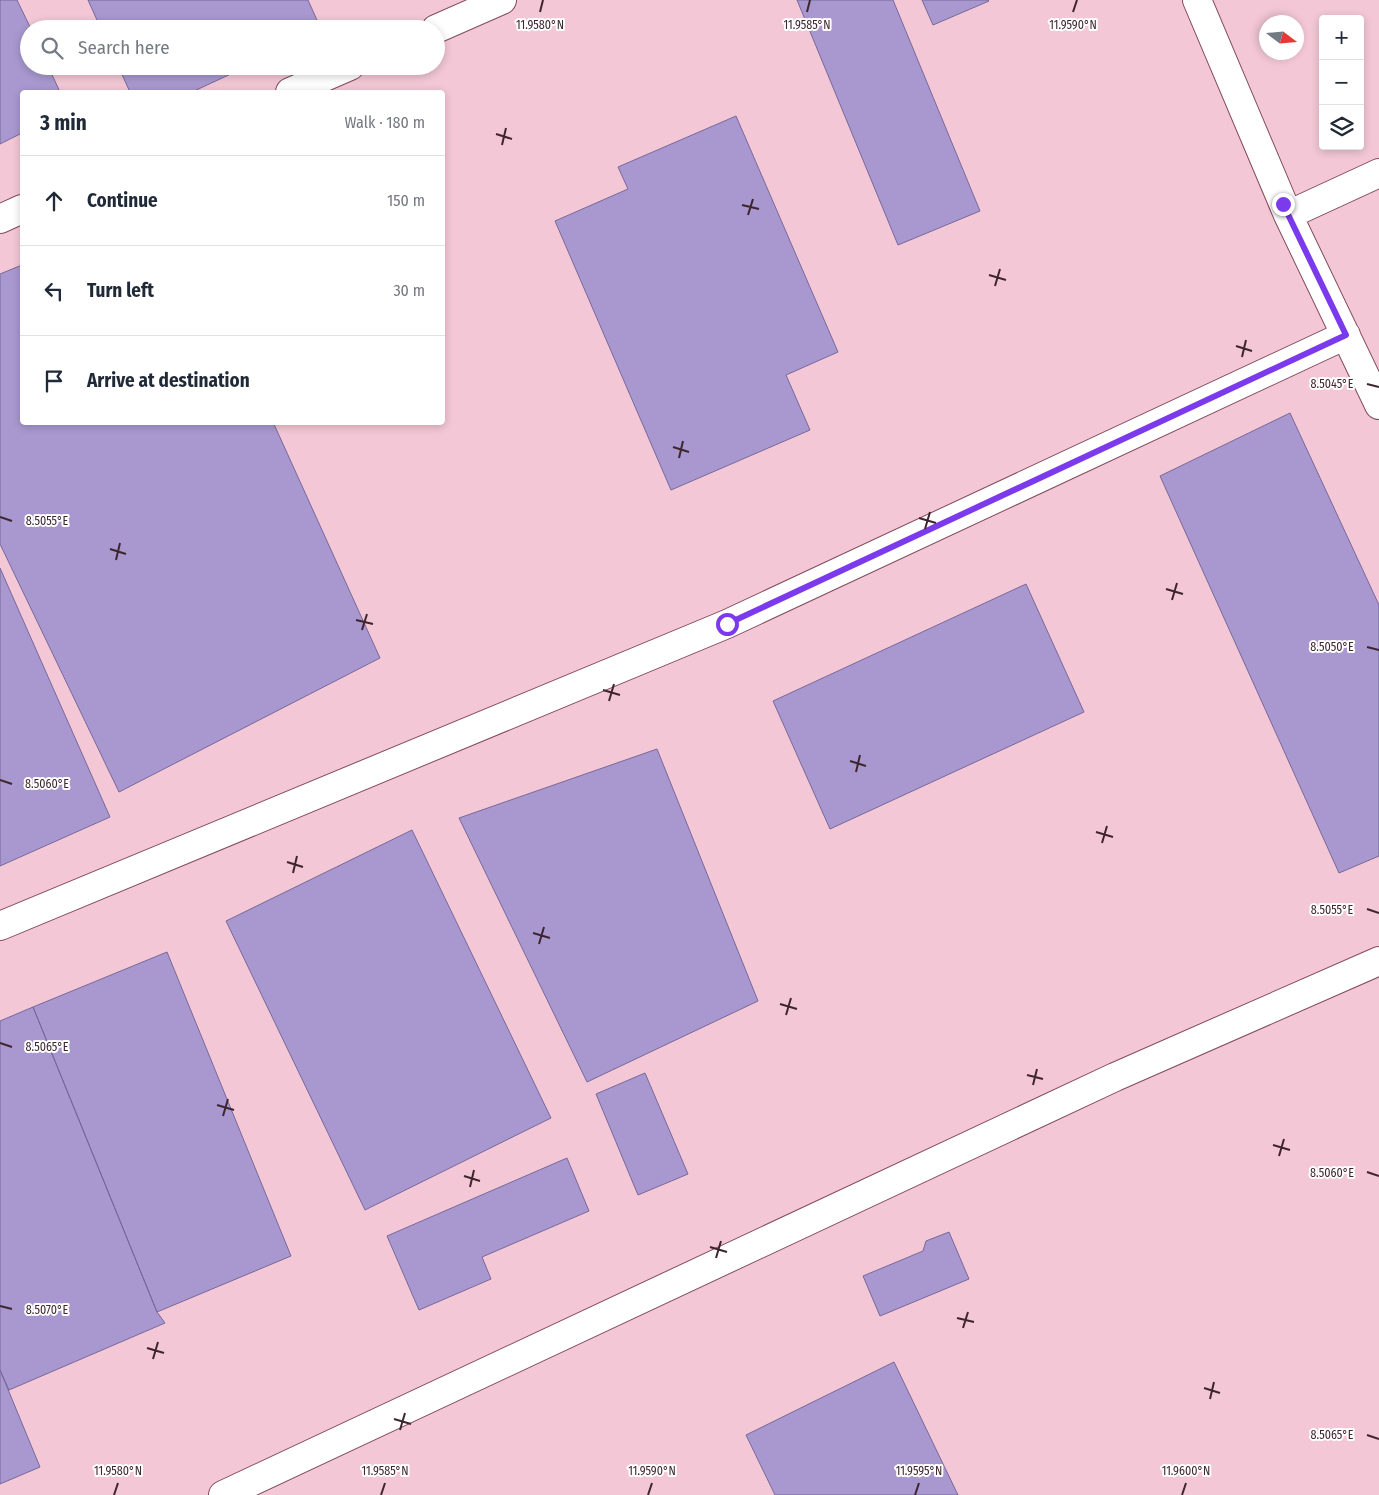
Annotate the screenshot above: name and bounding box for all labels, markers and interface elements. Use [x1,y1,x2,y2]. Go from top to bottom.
north arrow [1259,15,1304,60]
map controls [1319,15,1364,150]
button: + [1319,15,1364,60]
text: 11.9580°N [516,18,564,32]
text: 11.9585°N [783,18,831,32]
text: 11.9590°N [1049,18,1097,32]
search box [20,20,445,75]
icon: search [38,34,66,62]
text: Search here [78,36,170,59]
button: − [1319,60,1364,105]
button: layers [1319,105,1364,150]
text: 3 min [40,110,87,136]
text: Walk · 180 m [345,113,425,132]
icon: ahead [40,187,68,215]
text: Continue [87,189,158,212]
text: 150 m [387,191,425,210]
route end [1272,193,1295,216]
icon: left [40,277,68,305]
text: Turn left [87,279,154,302]
text: 30 m [393,281,425,300]
icon: arrive [40,367,68,395]
text: Arrive at destination [87,369,250,392]
text: 8.5045°E [1311,377,1354,391]
text: 8.5055°E [26,514,69,528]
route start [716,613,739,636]
text: 8.5050°E [1310,640,1354,654]
text: 8.5060°E [25,777,69,791]
text: 8.5055°E [1311,903,1354,917]
text: 8.5065°E [26,1040,69,1054]
text: 8.5060°E [1310,1166,1354,1180]
text: 8.5070°E [26,1303,69,1317]
text: 8.5065°E [1311,1428,1354,1442]
text: 11.9580°N [94,1464,142,1478]
text: 11.9585°N [361,1464,409,1478]
text: 11.9590°N [628,1464,676,1478]
text: 11.9595°N [896,1464,942,1478]
text: 11.9600°N [1162,1464,1210,1478]

